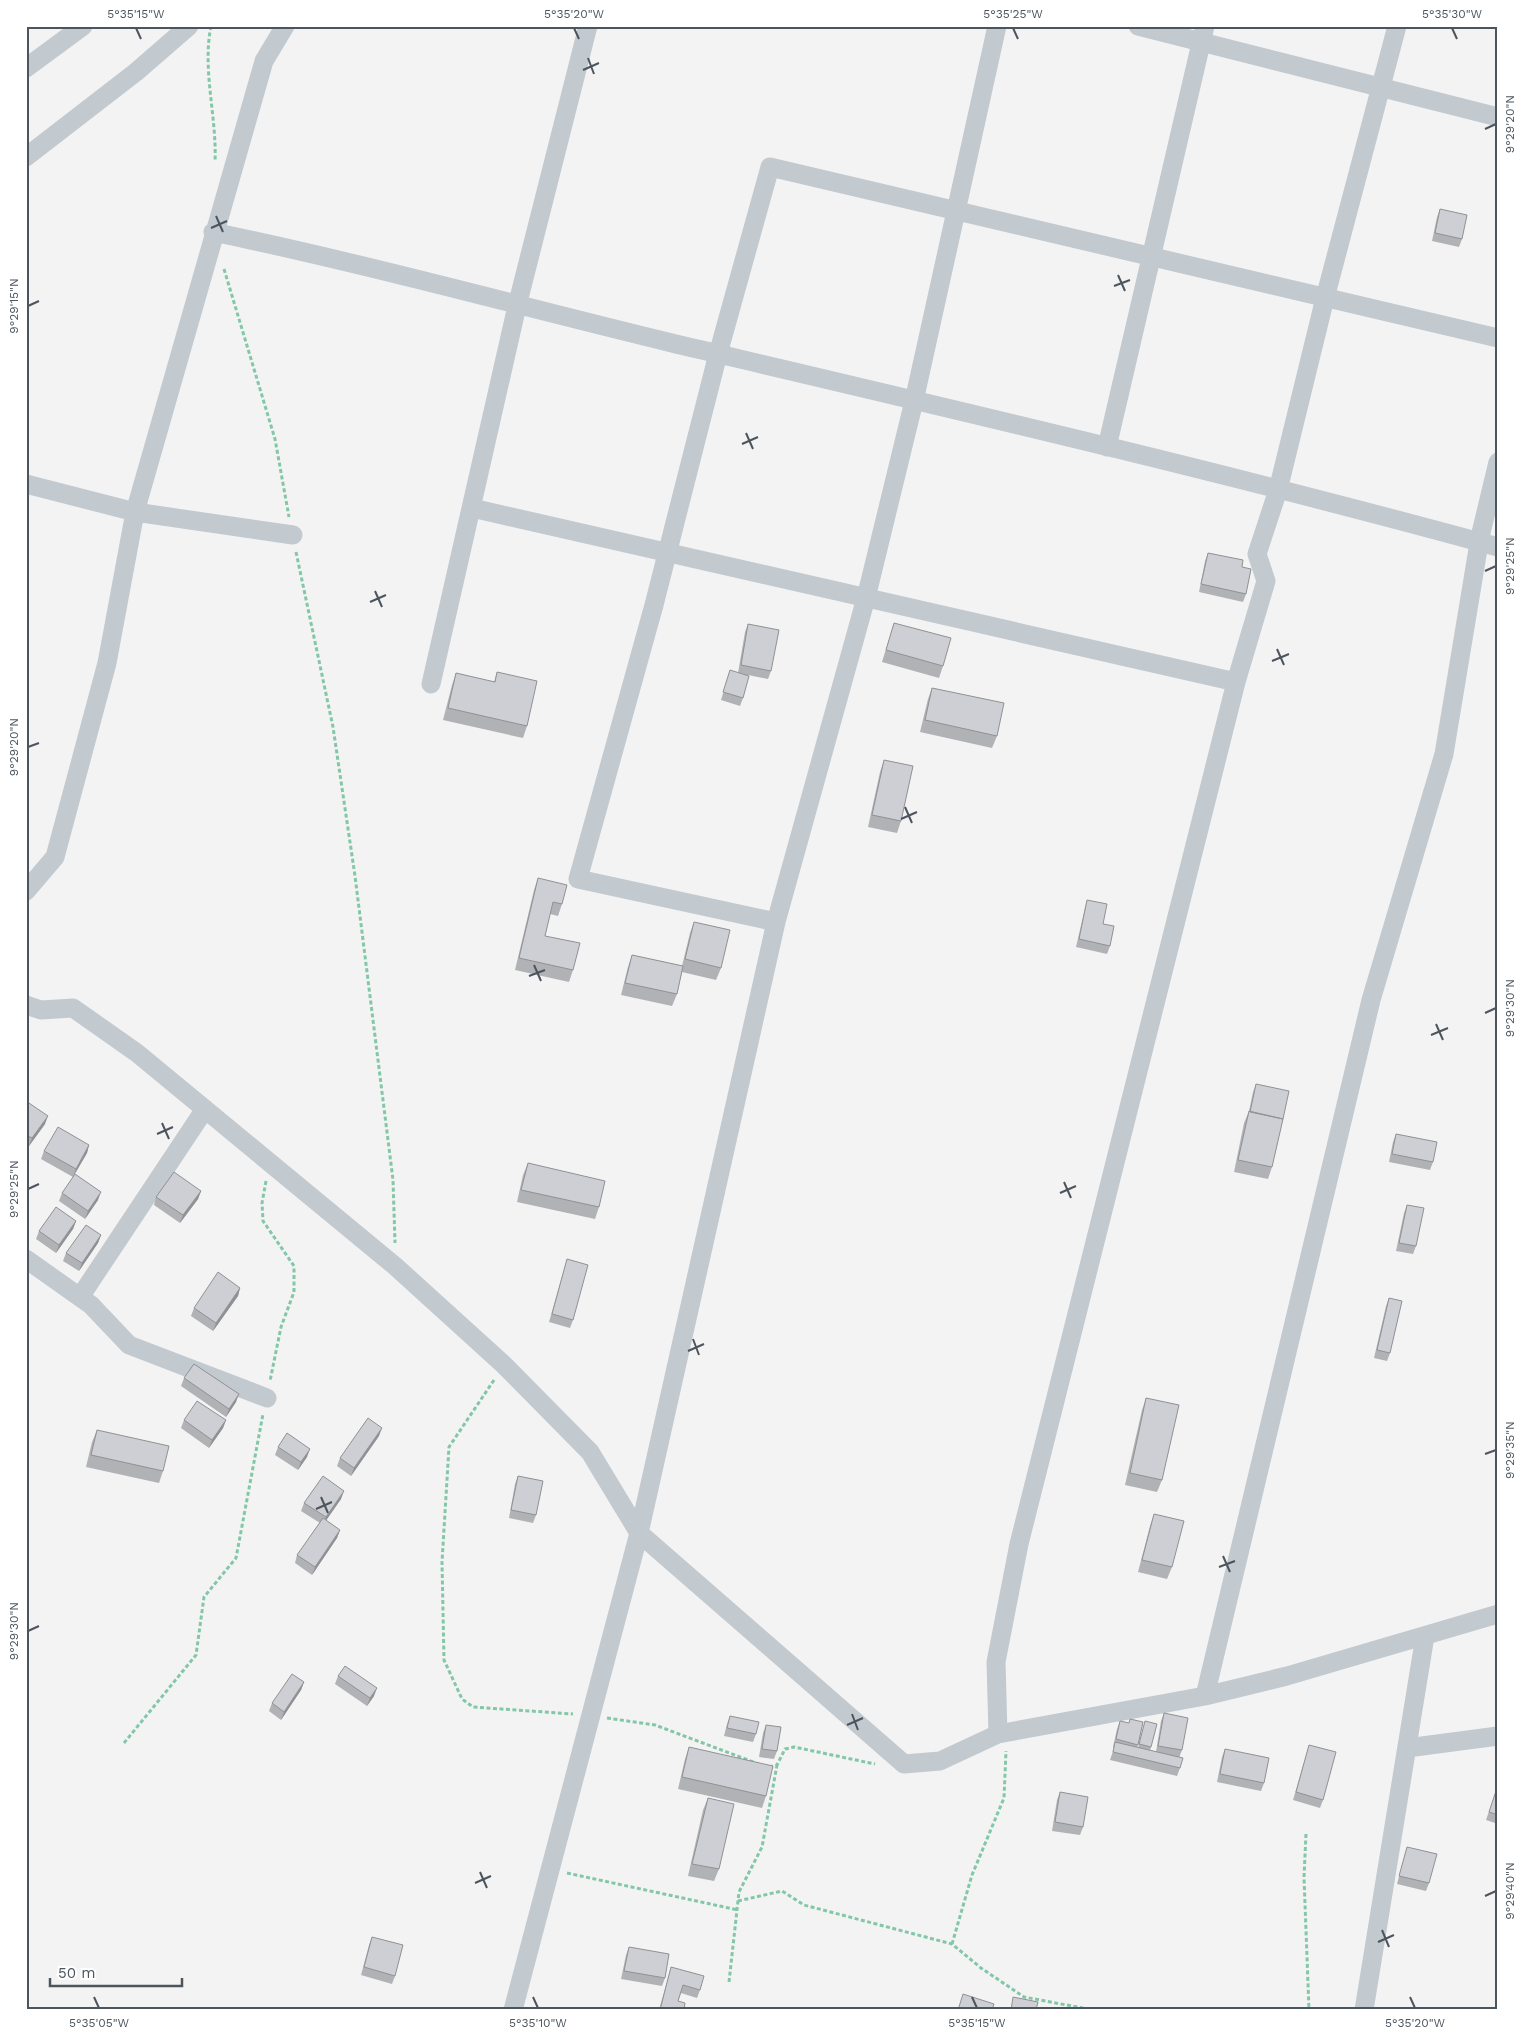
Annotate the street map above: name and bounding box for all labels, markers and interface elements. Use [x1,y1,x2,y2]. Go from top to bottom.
text: 5°35'15"W [107,7,165,21]
text: 5°35'20"W [544,7,605,21]
text: 5°35'25"W [983,7,1043,21]
text: 5°35'30"W [1422,7,1483,21]
text: 9°29'20"N [1503,95,1517,153]
text: 9°29'15"N [7,278,21,334]
text: 9°29'25"N [1503,537,1517,595]
text: 9°29'20"N [7,718,21,776]
text: 9°29'30"N [1503,979,1517,1037]
text: 9°29'25"N [7,1160,21,1218]
text: 9°29'35"N [1503,1421,1517,1479]
text: 9°29'30"N [7,1602,21,1660]
text: 9°29'40"N [1503,1862,1517,1920]
scale bar [50,1956,182,1988]
text: 50 m [58,1964,95,1982]
text: 5°35'05"W [69,2016,130,2030]
text: 5°35'10"W [509,2016,567,2030]
text: 5°35'15"W [948,2016,1006,2030]
text: 5°35'20"W [1385,2016,1446,2030]

